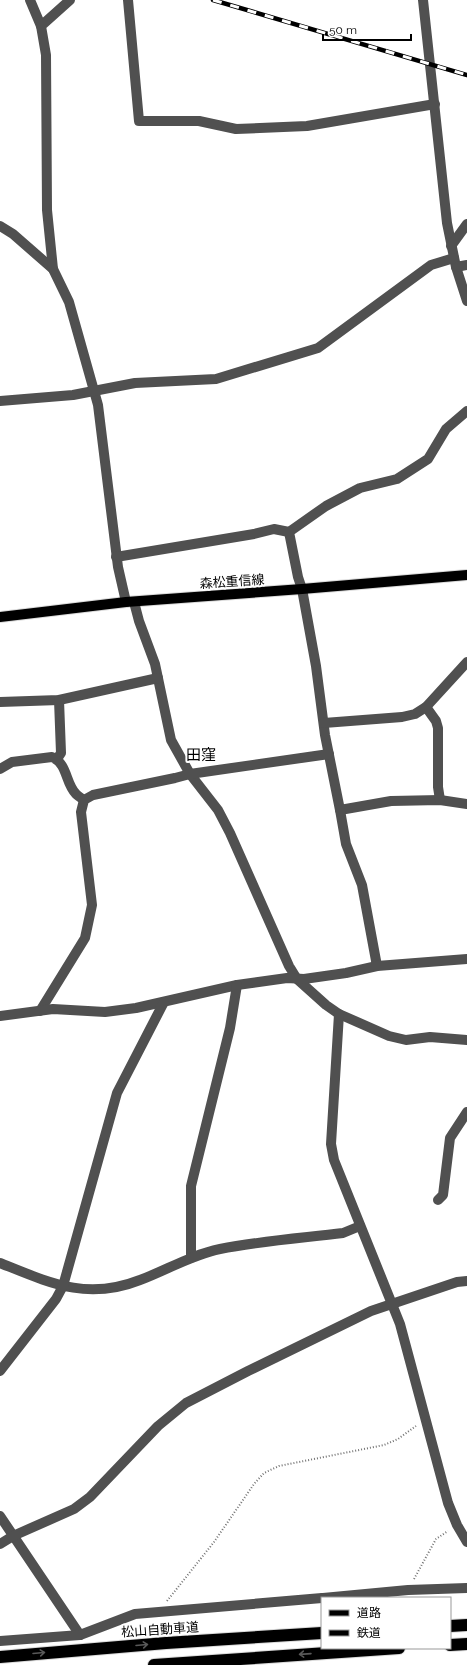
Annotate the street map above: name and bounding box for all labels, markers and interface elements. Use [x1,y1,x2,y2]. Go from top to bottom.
scale bar [323,16,411,42]
text: 50 m [329,23,357,37]
street label: 森松重信線 [199,572,265,591]
district label: 田窪 [186,746,216,764]
legend [321,1597,451,1649]
text: 道路 [357,1606,381,1620]
street label: 松山自動車道 [121,1619,199,1640]
text: 鉄道 [357,1626,381,1640]
one-way arrow [135,1641,148,1648]
one-way arrow [32,1650,45,1657]
one-way arrow [299,1651,312,1658]

